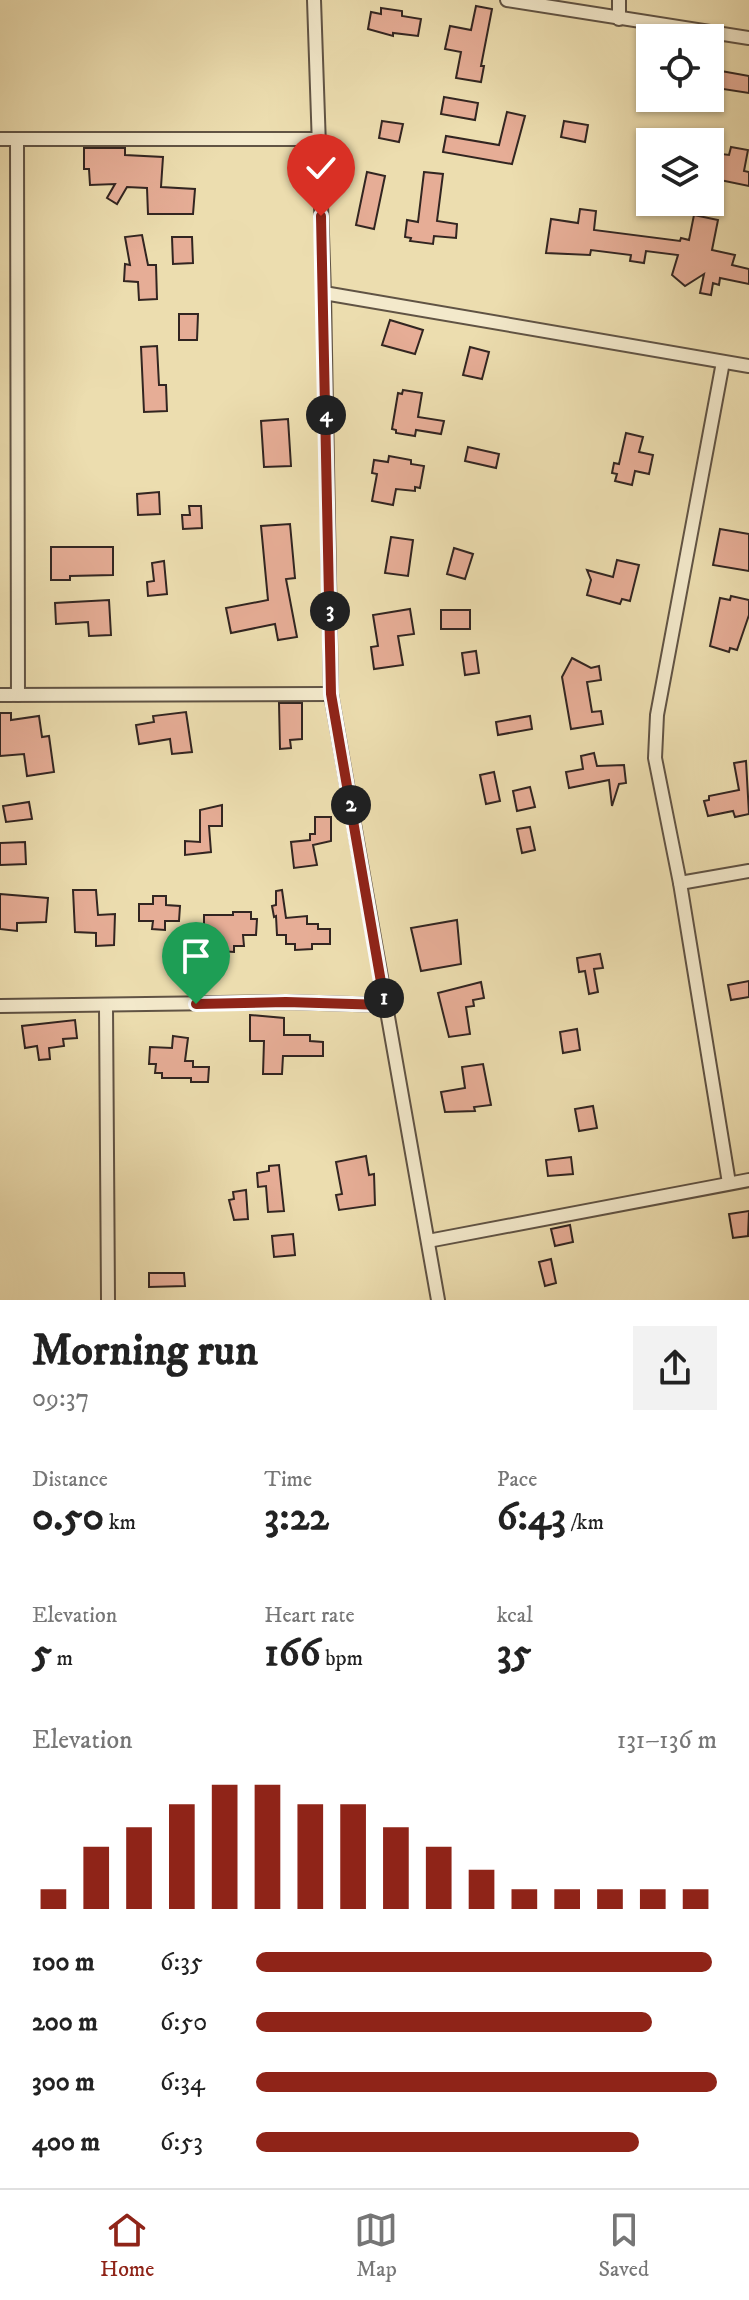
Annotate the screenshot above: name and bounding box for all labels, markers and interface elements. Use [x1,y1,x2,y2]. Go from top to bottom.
map controls [636,24,724,216]
button: locate [636,24,724,112]
button: layers [636,128,724,216]
pin [287,134,355,216]
icon: check [299,146,343,190]
pin: 4 [306,395,346,435]
text: 4 [320,401,332,428]
pin: 3 [310,591,350,631]
text: 3 [326,597,334,624]
pin: 2 [331,785,371,825]
text: 2 [346,791,356,818]
pin [162,922,230,1004]
icon: arrive [174,934,218,978]
pin: 1 [364,978,404,1018]
text: 1 [380,984,388,1011]
text: Morning run [32,1324,258,1379]
button: share [633,1326,717,1410]
text: 09:37 [32,1382,89,1415]
text: Distance [32,1466,108,1493]
text: Time [264,1466,312,1493]
text: Pace [497,1466,537,1493]
text: 0.50 [32,1493,104,1543]
text: 3:22 [264,1493,329,1543]
text: 6:43 [497,1493,566,1543]
text: km [104,1509,136,1536]
text: /km [566,1509,604,1536]
text: Elevation [32,1602,117,1629]
text: Heart rate [264,1602,355,1629]
text: kcal [497,1602,533,1629]
text: 5 [32,1629,52,1679]
text: 166 [264,1629,321,1679]
text: 35 [497,1629,531,1679]
text: m [52,1645,73,1672]
text: bpm [321,1645,363,1672]
text: Elevation [32,1724,133,1757]
text: 131–136 m [617,1724,717,1757]
text: 100 m [32,1946,95,1979]
text: 6:35 [160,1946,203,1979]
text: 200 m [32,2006,98,2039]
text: 6:50 [160,2006,207,2039]
text: 300 m [32,2066,95,2099]
text: 6:34 [160,2066,205,2099]
text: 400 m [32,2126,100,2159]
text: 6:53 [160,2126,203,2159]
tab: Home [100,2208,154,2283]
tab: Map [354,2208,398,2283]
tab: Saved [598,2208,649,2283]

